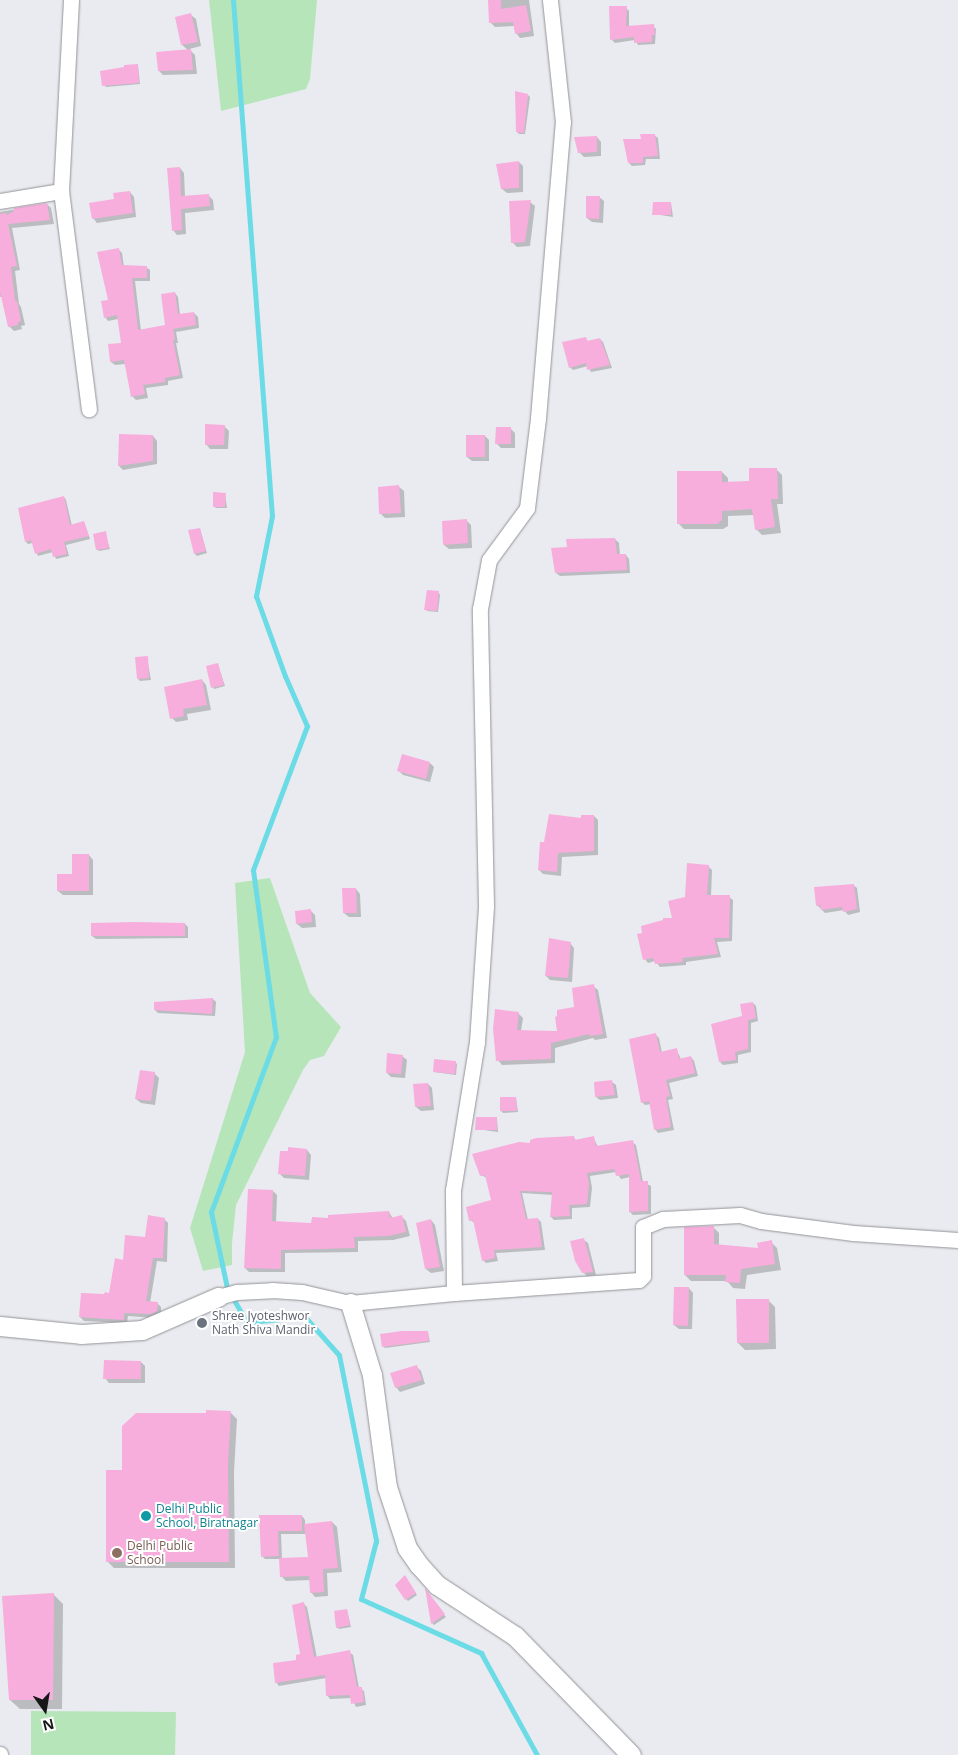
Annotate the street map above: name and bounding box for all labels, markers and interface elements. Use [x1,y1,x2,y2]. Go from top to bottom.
place label: Shree Jyoteshwor Nath Shiva Mandir [212,1309,315,1337]
marker: Shree Jyoteshwor Nath Shiva Mandir [196,1317,208,1329]
place label: Delhi Public School, Biratnagar [156,1502,258,1530]
marker: Delhi Public School, Biratnagar [140,1510,152,1522]
place label: Delhi Public School [127,1539,193,1567]
marker: Delhi Public School [111,1547,123,1559]
north arrow [20,1685,70,1735]
text: N [41,1715,56,1736]

